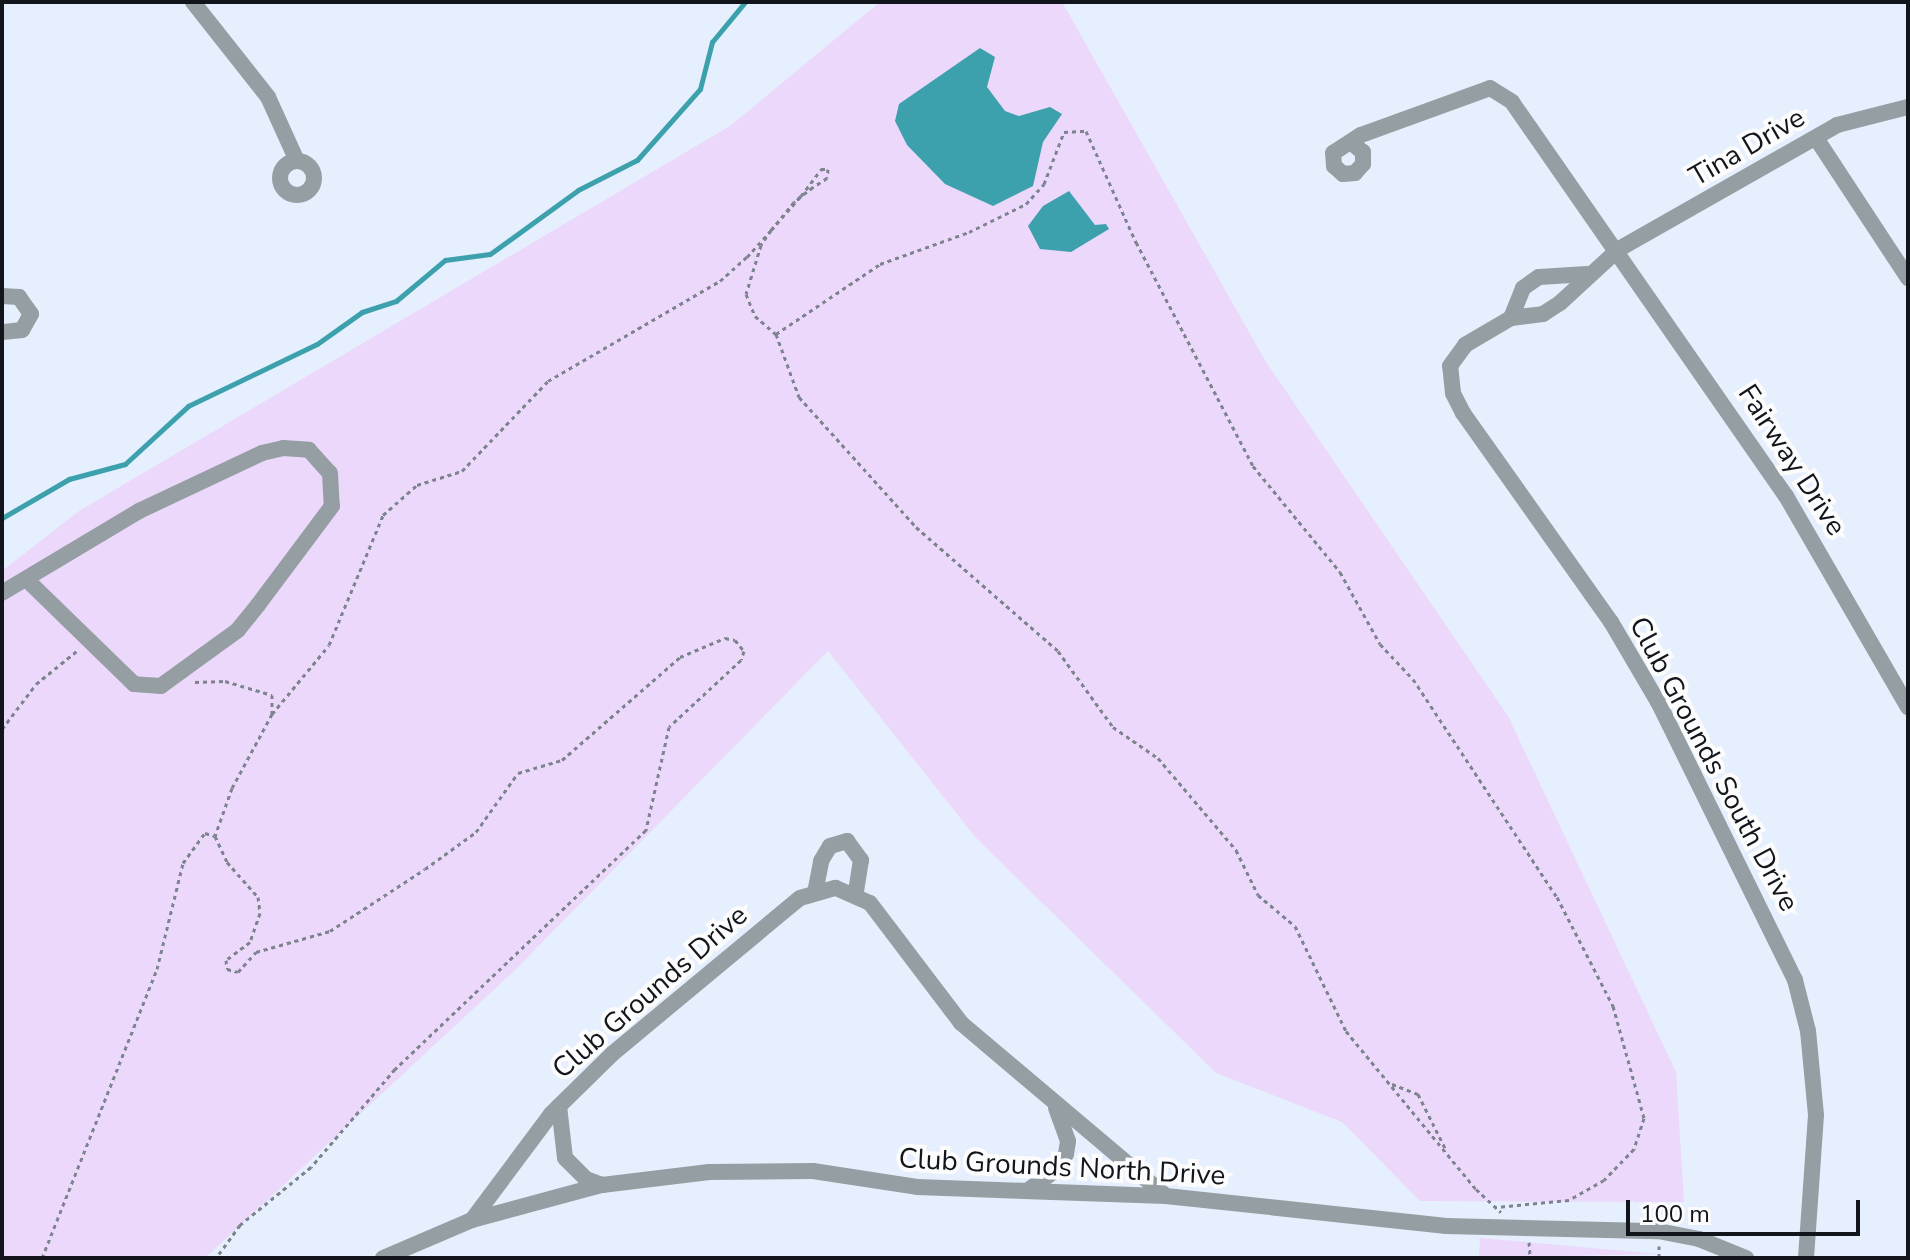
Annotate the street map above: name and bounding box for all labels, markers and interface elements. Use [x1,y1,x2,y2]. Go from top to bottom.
street label: Tina Drive [1683,101,1811,193]
street label: Fairway Drive [1731,378,1853,542]
street label: Club Grounds South Drive [1622,611,1806,917]
street label: Club Grounds Drive [546,898,754,1086]
street label: Club Grounds North Drive [898,1142,1226,1192]
scale bar [1630,1184,1864,1234]
text: 100 m [1640,1198,1710,1230]

